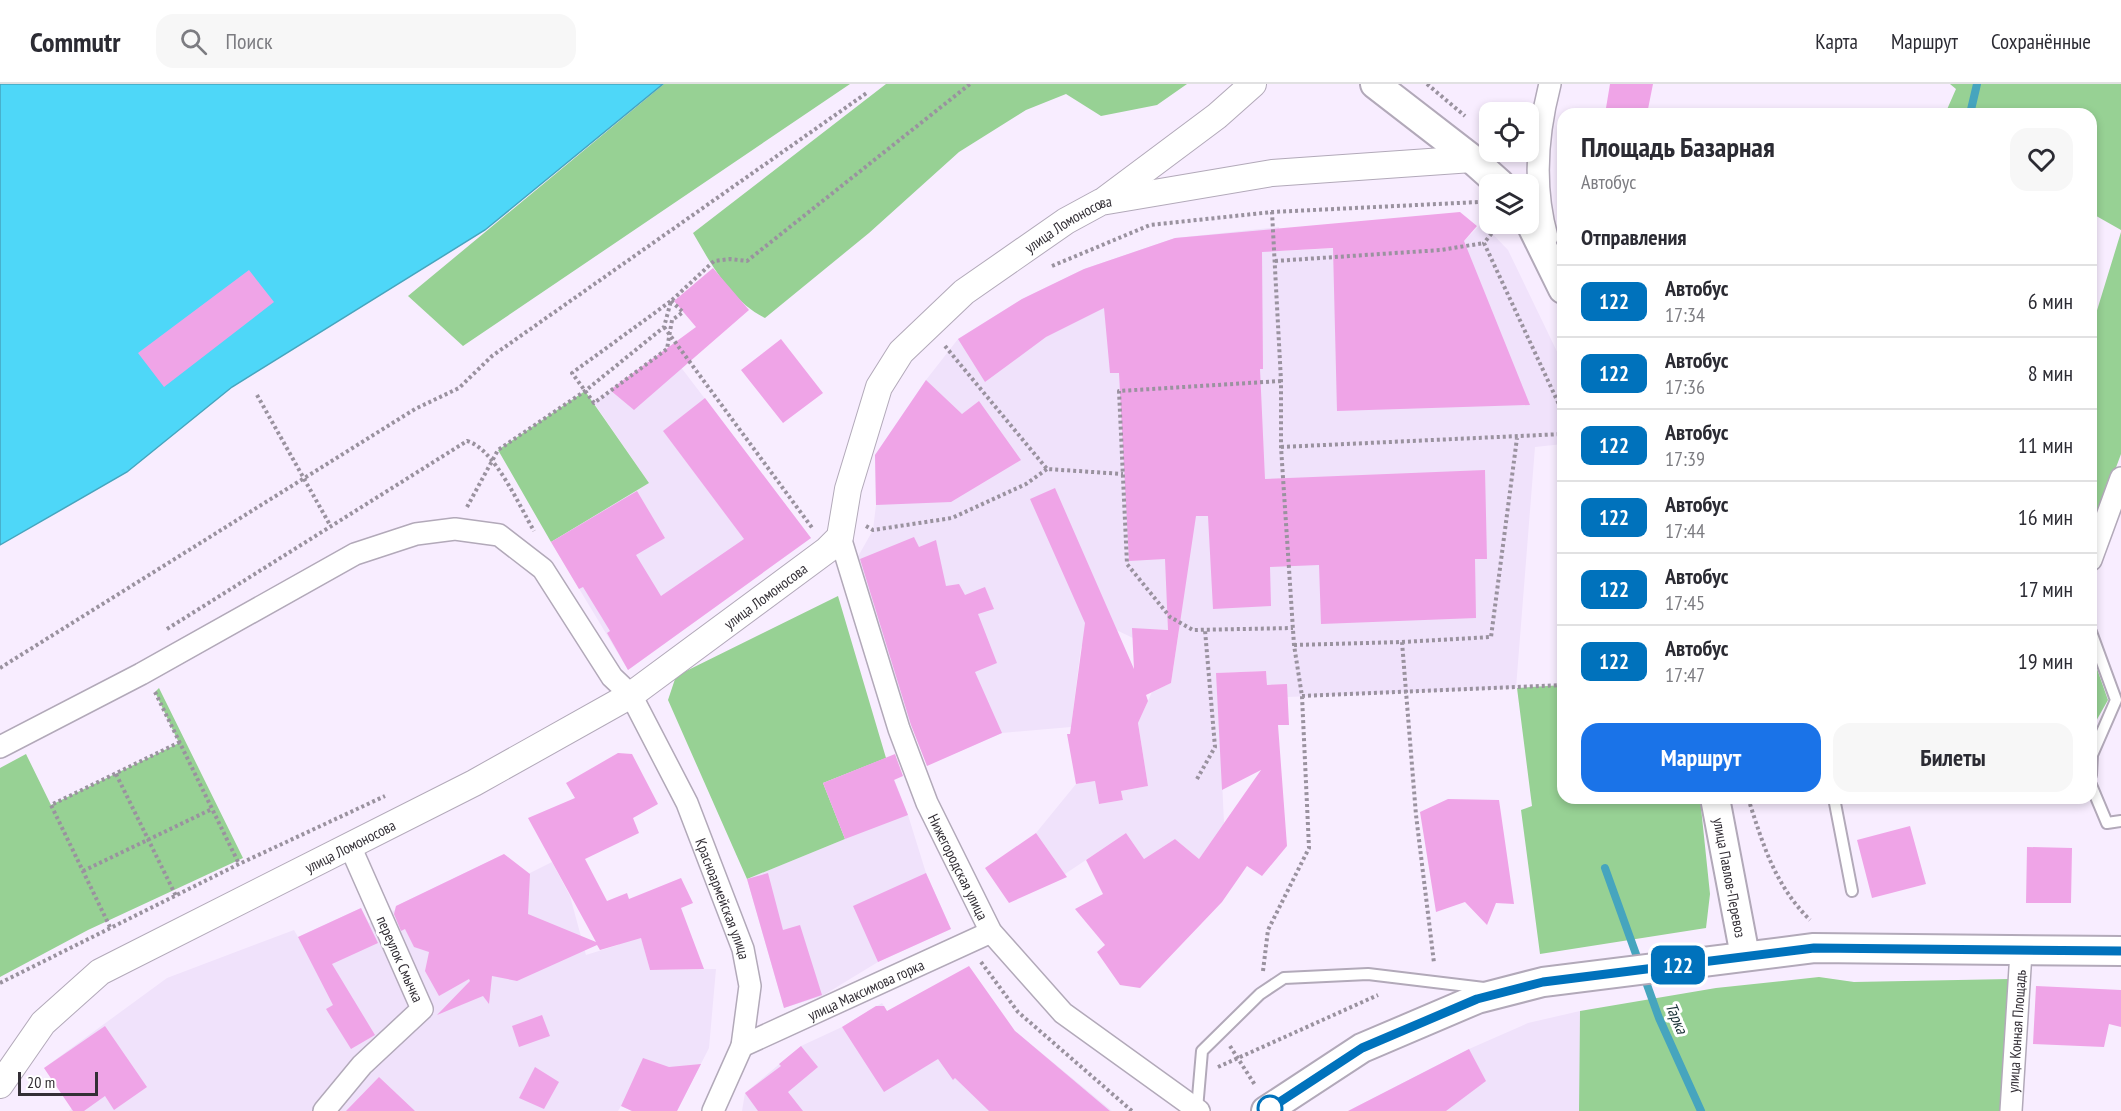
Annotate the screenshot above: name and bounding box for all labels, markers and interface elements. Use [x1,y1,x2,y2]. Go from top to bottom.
search box [156,14,576,68]
text: Commutr [30,23,120,60]
icon: search [177,25,210,58]
text: Поиск [225,27,273,55]
text: Карта [1815,28,1858,55]
text: Маршрут [1891,28,1958,55]
text: Сохранённые [1991,28,2091,55]
map controls [1479,102,1539,234]
button: locate [1479,102,1539,162]
text: Площадь Базарная [1581,128,1775,165]
button: heart [2010,128,2073,191]
text: Автобус [1581,169,1636,195]
button: layers [1479,174,1539,234]
street label: улица Ломоносова [1021,191,1113,257]
text: Отправления [1581,223,1687,251]
text: Автобус [1665,274,1728,302]
text: 6 мин [2028,287,2073,315]
text: 122 [1599,288,1629,315]
text: 17:34 [1665,302,1705,328]
text: Автобус [1665,346,1728,374]
text: 8 мин [2028,359,2073,387]
text: 122 [1599,360,1629,387]
text: 17:36 [1665,374,1705,400]
text: Автобус [1665,418,1728,446]
text: 11 мин [2018,431,2073,459]
text: 122 [1599,432,1629,459]
text: 17:39 [1665,446,1705,472]
text: Автобус [1665,490,1728,518]
text: 16 мин [2018,503,2073,531]
text: 122 [1599,504,1629,531]
text: 17:44 [1665,518,1705,544]
street label: улица Ломоносова [720,559,811,633]
text: Автобус [1665,562,1728,590]
text: 17 мин [2019,575,2073,603]
text: 122 [1599,576,1629,603]
text: 17:45 [1665,590,1705,616]
text: Автобус [1665,634,1728,662]
text: 19 мин [2018,647,2073,675]
text: 122 [1599,648,1629,675]
text: 17:47 [1665,662,1705,688]
button: Маршрут [1581,723,1821,792]
button: Билеты [1833,723,2073,792]
street label: Нижегородская улица [924,810,993,923]
street label: улица Ломоносова [302,815,398,876]
street label: улица Павлов-Перевоз [1709,816,1751,939]
street label: Красноармейская улица [692,835,754,961]
street label: переулок Смычка [372,913,428,1005]
line badge: 122 [1644,946,1712,984]
text: 122 [1663,952,1693,979]
street label: улица Максимова горка [804,955,927,1024]
street label: улица Конная Площадь [2003,969,2029,1093]
water label: Тарка [1662,1000,1693,1038]
scale bar [18,1069,98,1096]
text: 20 m [27,1072,55,1092]
unlabelled marker [1257,1095,1283,1111]

